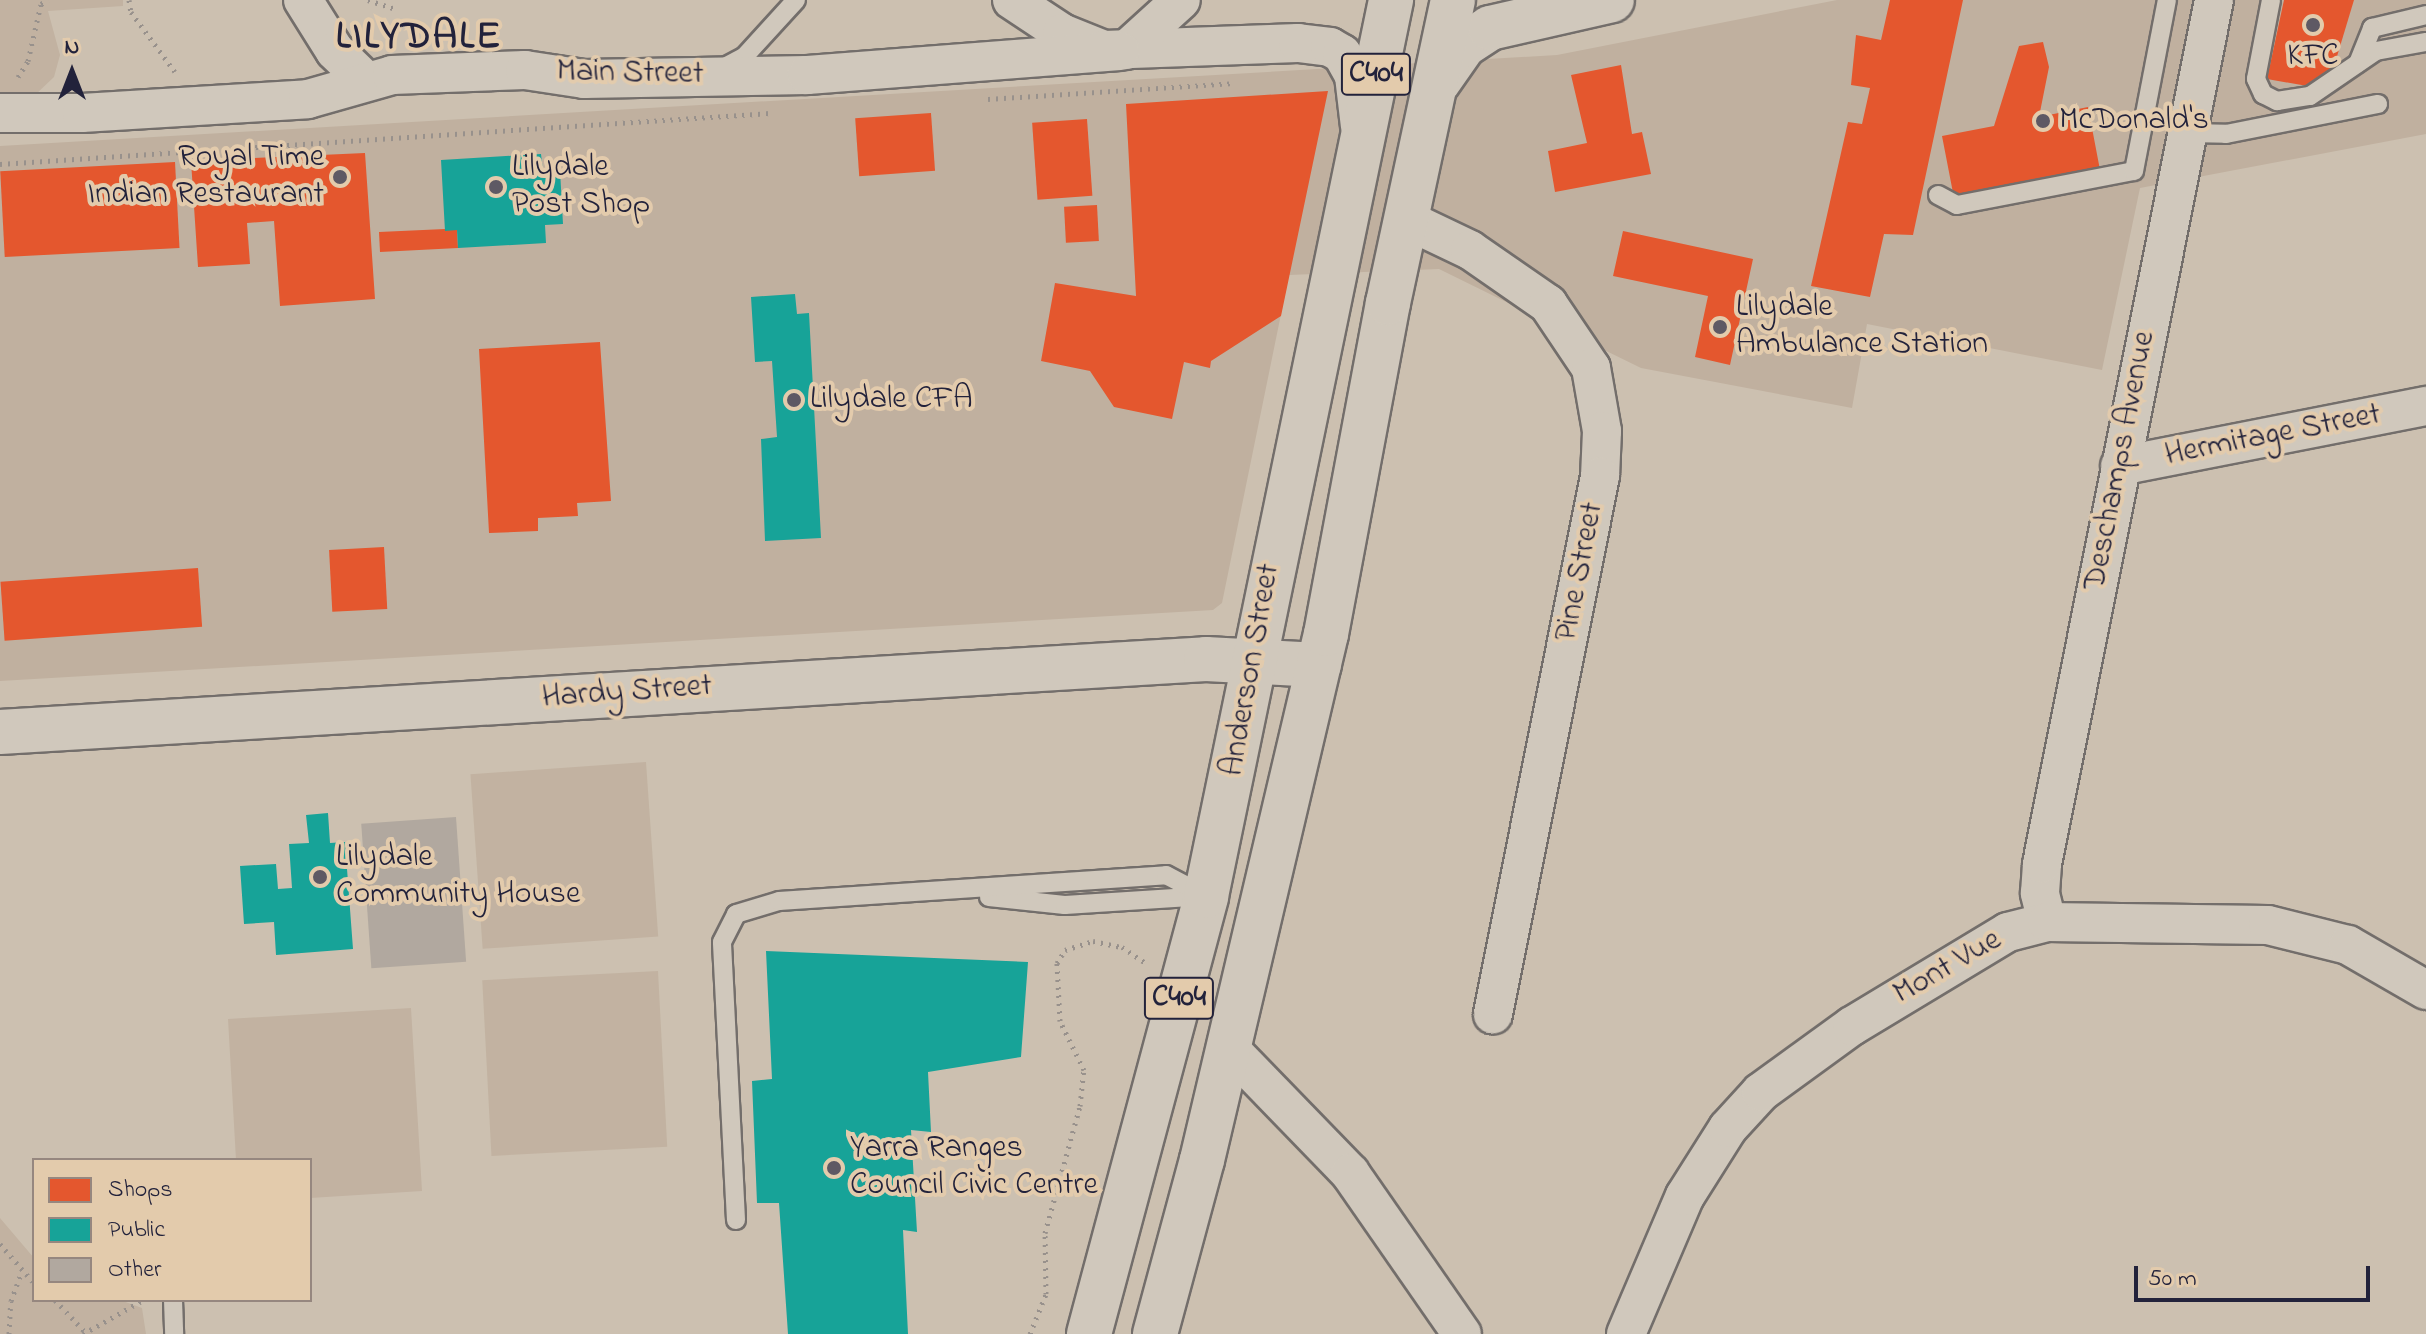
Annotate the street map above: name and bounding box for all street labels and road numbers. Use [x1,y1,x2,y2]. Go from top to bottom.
road number: C404 [1340,48,1412,100]
street label: Main Street [556,54,704,94]
street label: Deschamps Avenue [2077,328,2165,594]
street label: Hermitage Street [2162,396,2384,476]
street label: Pine Street [1549,499,1613,645]
street label: Anderson Street [1214,561,1290,779]
street label: Hardy Street [541,668,713,718]
street label: Mont Vue [1887,922,2009,1014]
road number: C404 [1143,972,1215,1024]

